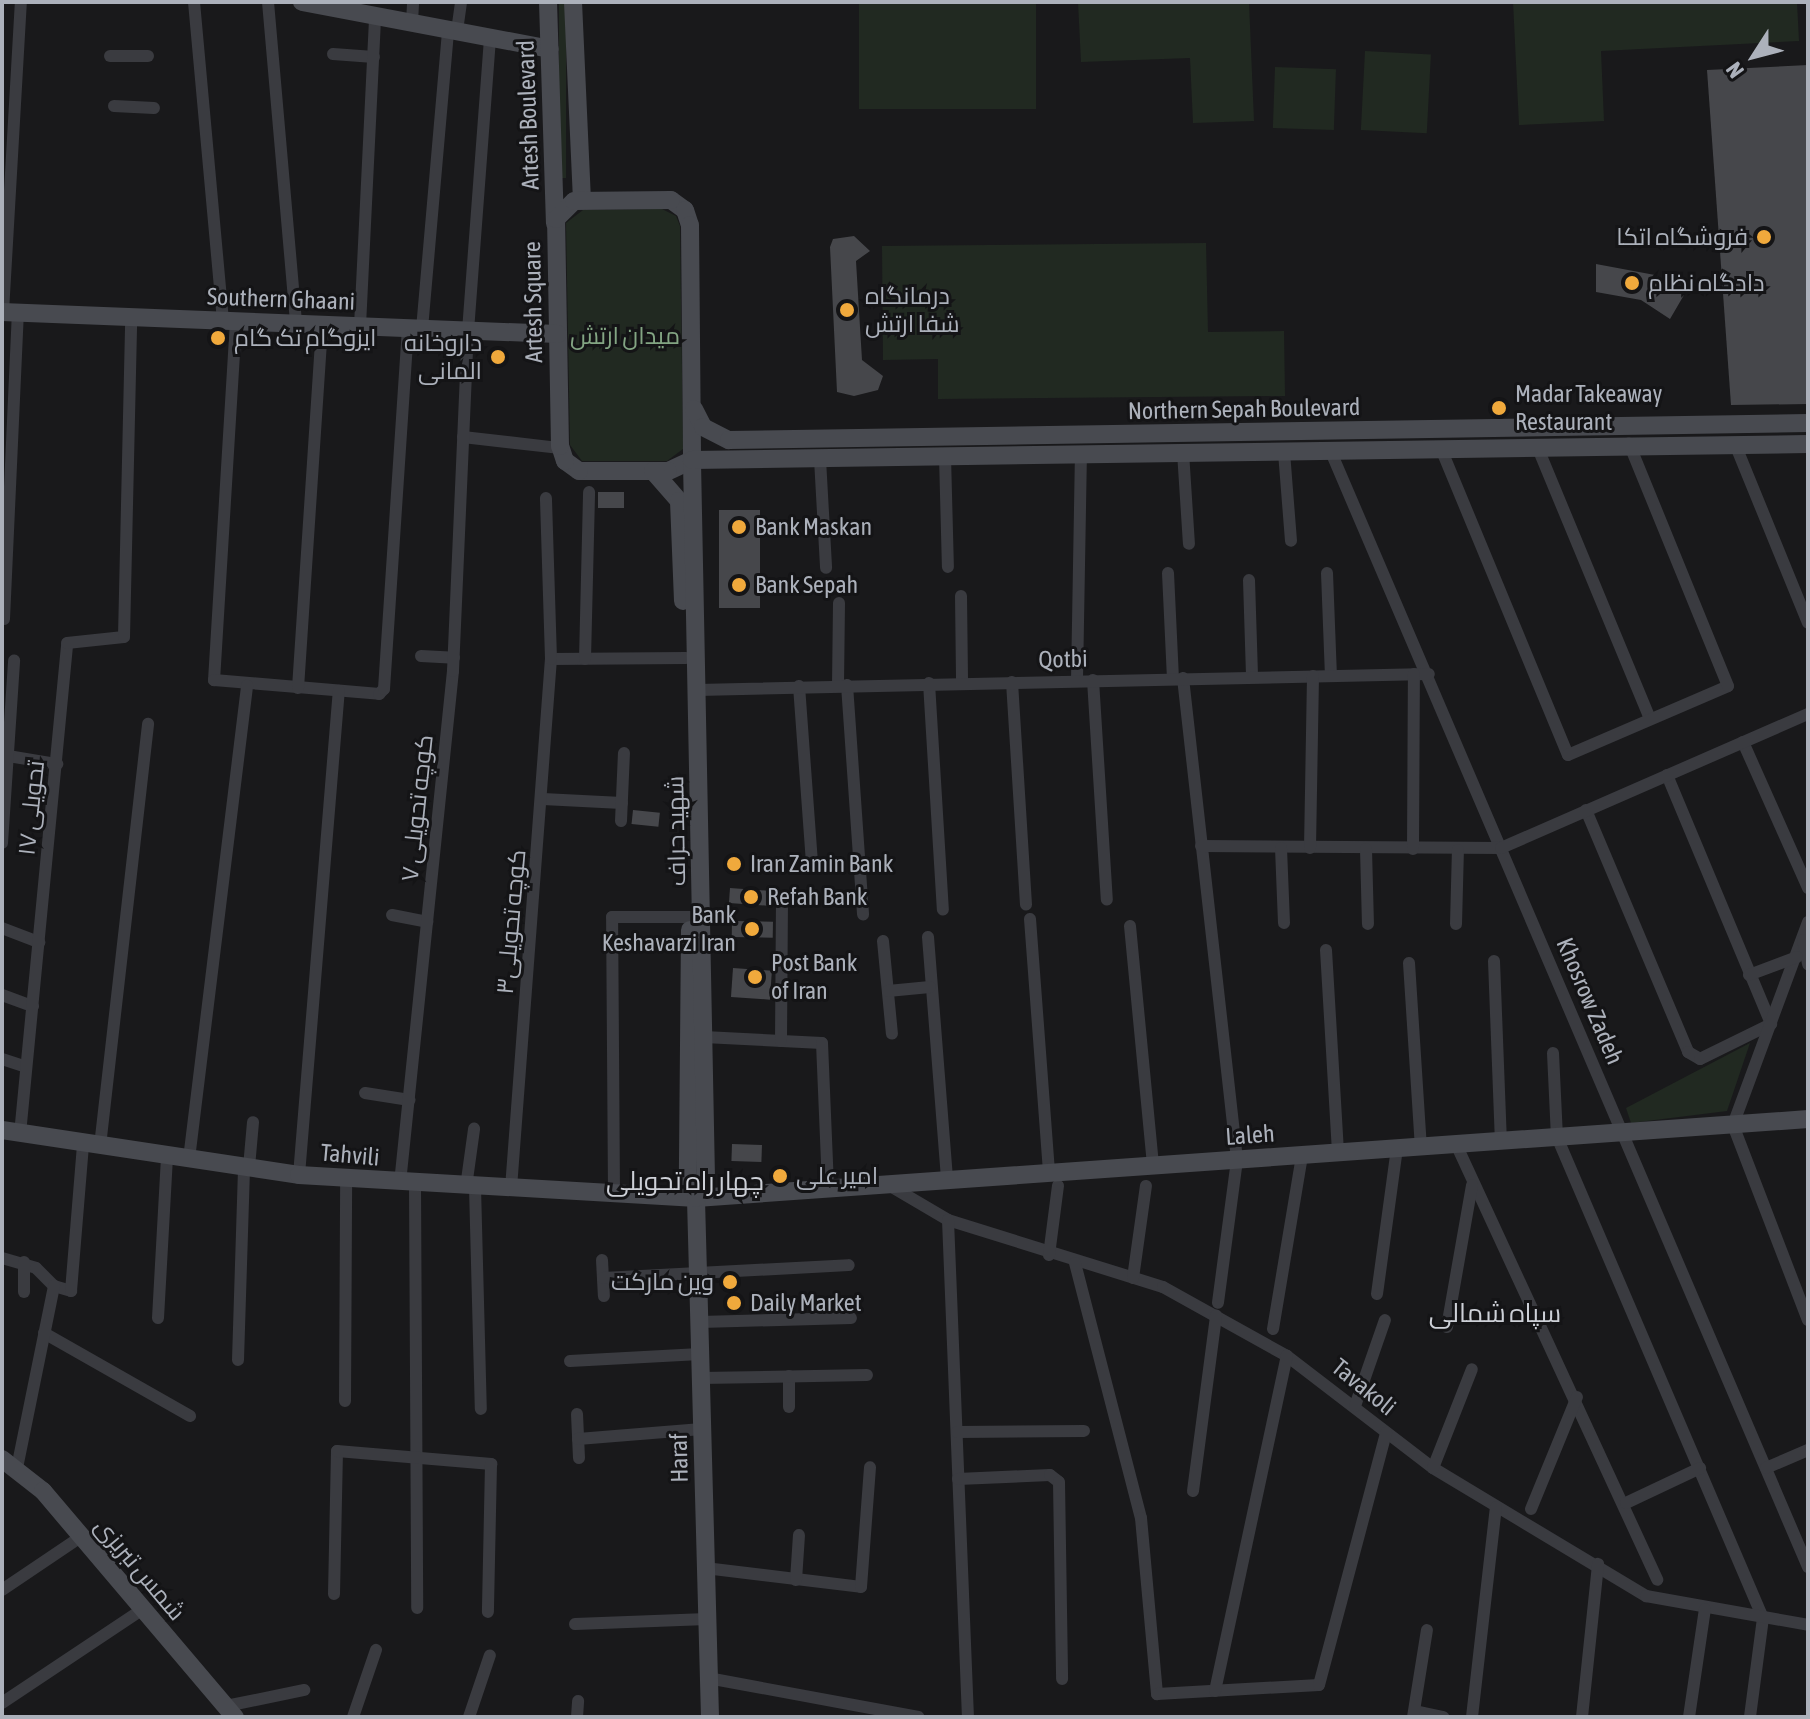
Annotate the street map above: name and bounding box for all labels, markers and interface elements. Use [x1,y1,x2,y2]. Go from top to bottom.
north arrow [1714,16,1794,96]
street label: Artesh Boulevard [511,40,545,190]
text: N [1720,57,1749,83]
place label: فروشگاه اتکا [1616,223,1748,251]
marker: فروشگاه اتکا [1755,228,1773,246]
street label: Artesh Square [518,241,548,363]
place label: دادگاه نظام [1648,269,1765,297]
marker: دادگاه نظام [1623,274,1641,292]
street label: Southern Ghaani [206,282,356,316]
place label: درمانگاه شفا ارتش [865,282,960,338]
marker: درمانگاه شفا ارتش [836,299,858,321]
park label: میدان ارتش [570,322,680,350]
place label: ایزوگام تک گام [234,324,376,352]
marker: ایزوگام تک گام [209,329,227,347]
place label: داروخانه المانی [404,329,482,385]
marker: داروخانه المانی [489,348,507,366]
place label: Madar Takeaway Restaurant [1515,380,1662,436]
street label: Northern Sepah Boulevard [1128,393,1360,425]
marker: Madar Takeaway Restaurant [1490,399,1508,417]
place label: Bank Maskan [755,513,872,541]
marker: Bank Maskan [730,518,748,536]
place label: Bank Sepah [755,571,858,599]
marker: Bank Sepah [730,576,748,594]
street label: Qotbi [1038,644,1088,674]
street label: کوچه تحویلی ۷ [395,733,439,883]
street label: تحویلی ۱۷ [12,759,50,857]
street label: شهید حراف [661,775,691,887]
street label: کوچه تحویلی۳ [490,848,532,996]
place label: Iran Zamin Bank [750,850,893,878]
marker: Iran Zamin Bank [725,855,743,873]
place label: Refah Bank [767,883,867,911]
marker: Refah Bank [742,888,760,906]
place label: Bank Keshavarzi Iran [602,901,736,957]
marker: Bank Keshavarzi Iran [743,920,761,938]
street label: Khosrow Zadeh [1550,933,1630,1069]
place label: Post Bank of Iran [771,949,857,1005]
marker: Post Bank of Iran [746,968,764,986]
street label: Laleh [1225,1119,1275,1151]
street label: Tahvili [319,1138,381,1172]
place label: امیر علی [796,1162,878,1190]
district label: چهار راه تحویلی [606,1166,764,1198]
marker: امیر علی [771,1167,789,1185]
place label: وین مارکت [611,1268,714,1296]
marker: وین مارکت [721,1273,739,1291]
place label: Daily Market [750,1289,862,1317]
marker: Daily Market [725,1294,743,1312]
district label: سپاه شمالی [1429,1298,1561,1330]
street label: Tavakoli [1326,1353,1402,1421]
street label: Haraf [664,1433,694,1483]
street label: شمس تبریزی [89,1512,191,1626]

